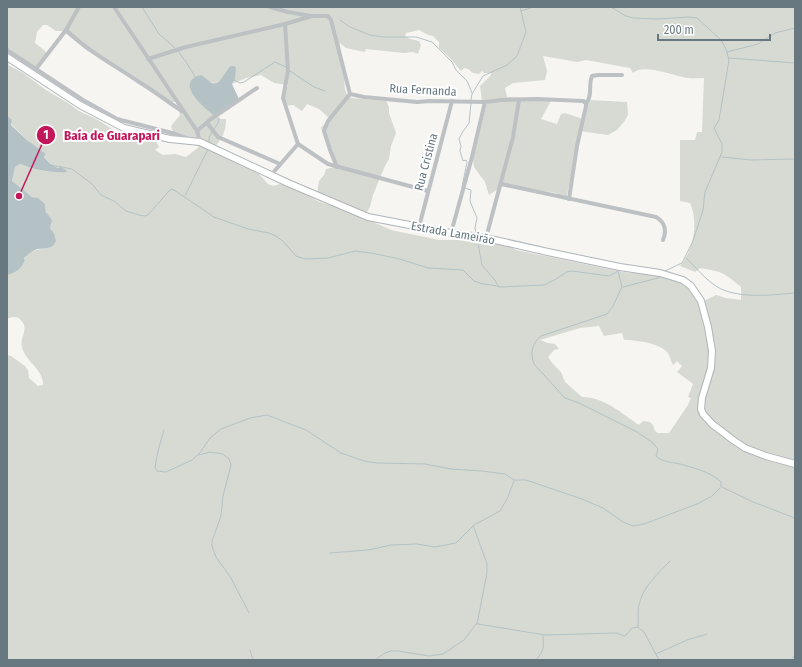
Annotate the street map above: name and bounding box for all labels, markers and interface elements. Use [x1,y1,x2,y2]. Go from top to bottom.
scale bar [658,16,770,42]
text: 200 m [664,23,694,37]
street label: Rua Fernanda [389,81,457,99]
callout: Baía de Guarapari [36,123,168,148]
text: 1 [43,128,49,142]
text: Baía de Guarapari [64,128,160,143]
street label: Rua Cristina [412,132,440,192]
street label: Estrada Lameirão [410,219,496,247]

